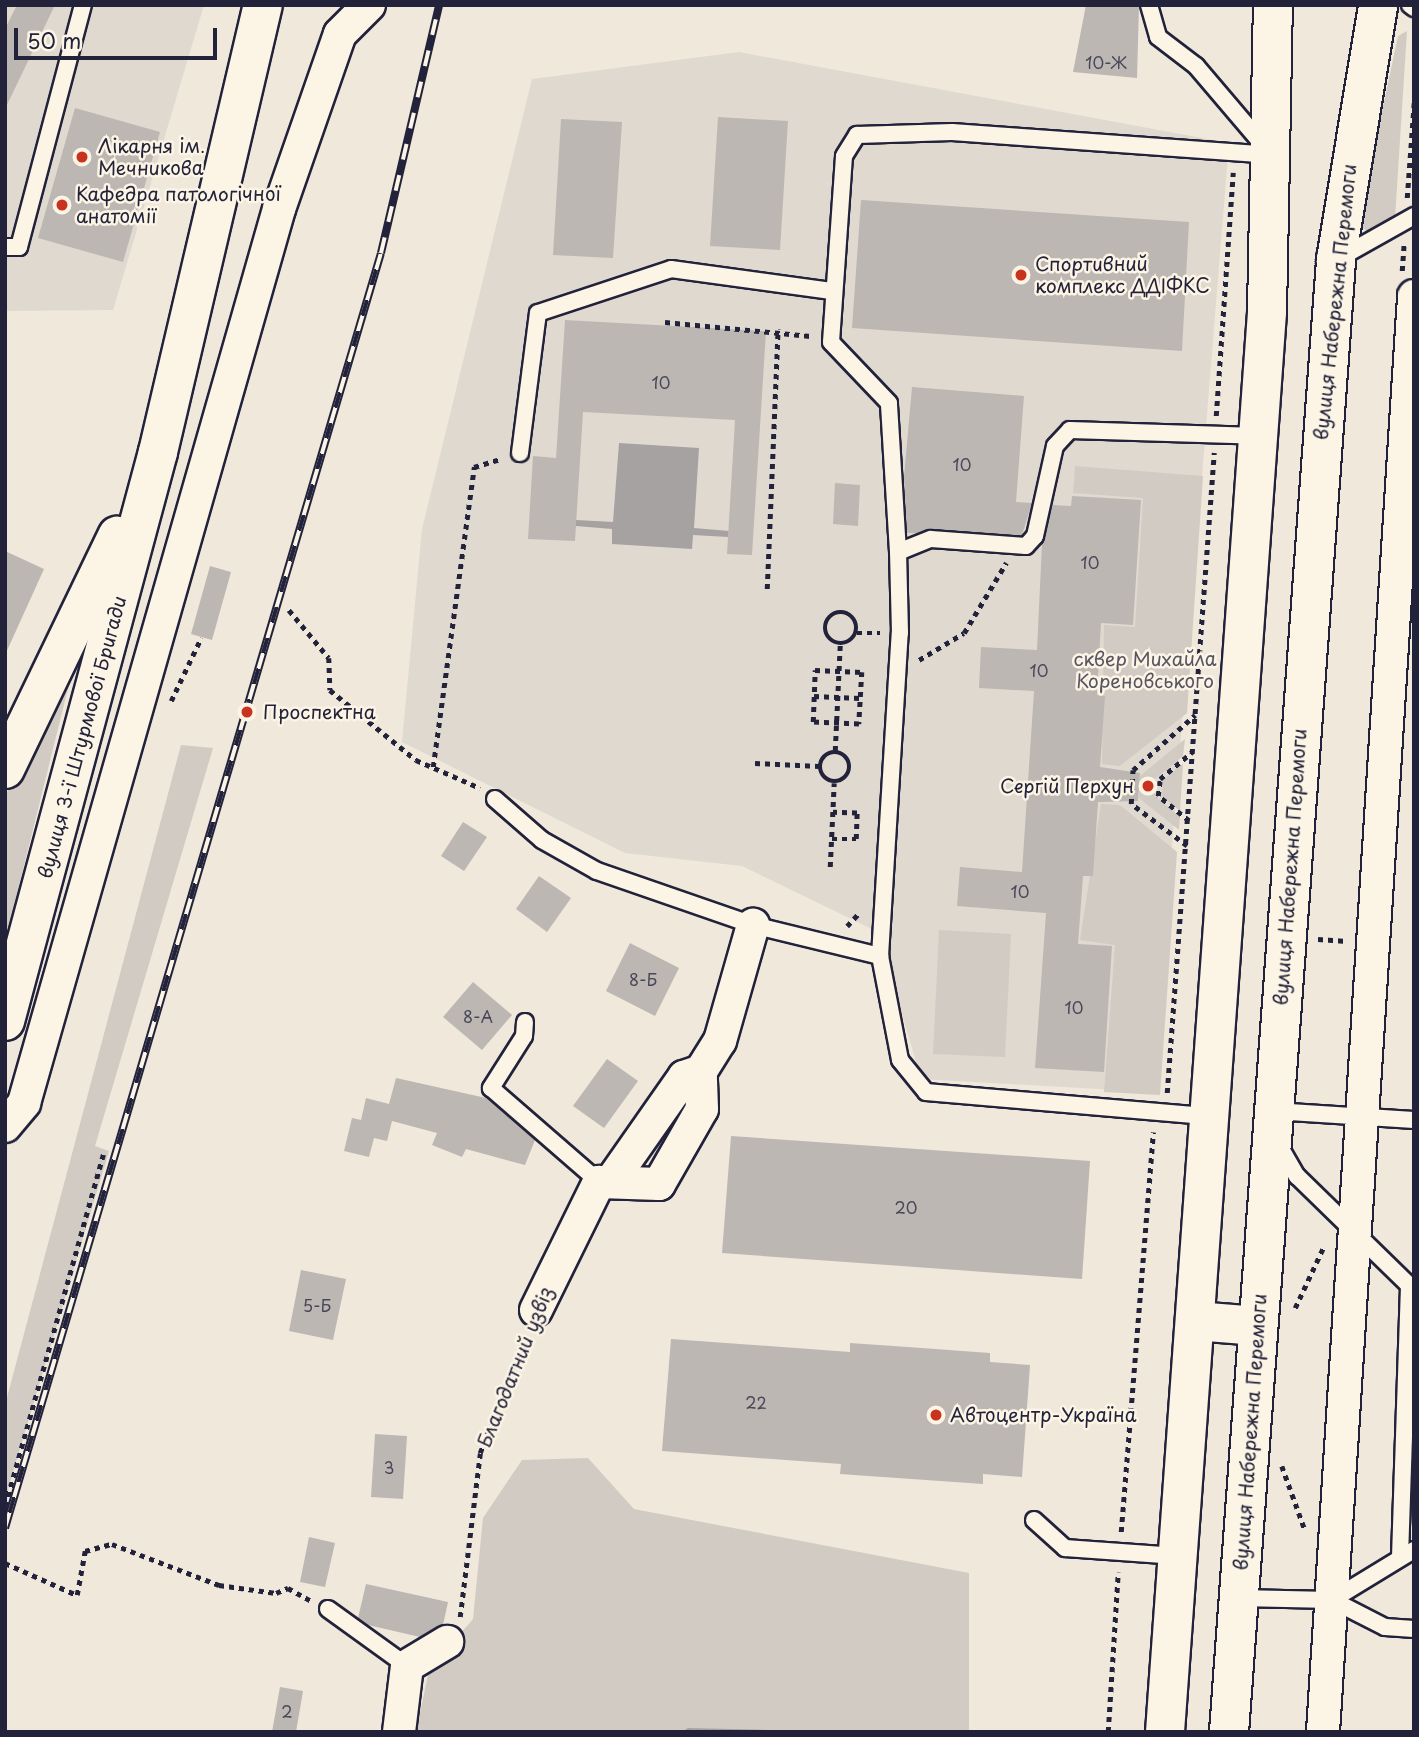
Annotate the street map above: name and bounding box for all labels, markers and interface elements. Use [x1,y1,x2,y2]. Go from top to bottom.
scale bar [18,14,220,58]
text: 50 m [27,24,81,56]
house number: 10-Ж [1085,52,1127,72]
place label: Лікарня ім. Мечникова [98,135,205,179]
marker: Лікарня ім. Мечникова [72,147,92,167]
street label: вулиця Набережна Перемоги [1309,162,1361,442]
place label: Кафедра патологічної анатомії [76,183,281,227]
marker: Кафедра патологічної анатомії [54,197,70,213]
place label: Спортивний комплекс ДДІФКС [1035,253,1209,297]
marker: Спортивний комплекс ДДІФКС [1013,267,1029,283]
house number: 10 [652,372,670,392]
house number: 10 [953,454,971,474]
house number: 10 [1081,552,1099,572]
street label: вулиця 3-ї Штурмової Бригади [33,592,131,882]
park label: сквер Михайла Кореновського [1073,648,1217,692]
house number: 10 [1030,660,1048,680]
place label: Проспектна [263,701,376,723]
marker: Проспектна [237,702,257,722]
street label: вулиця Набережна Перемоги [1269,727,1311,1007]
place label: Сергій Перхун [1000,775,1134,797]
marker: Сергій Перхун [1140,778,1156,794]
house number: 10 [1011,881,1029,901]
house number: 8-Б [629,969,657,989]
house number: 10 [1065,997,1083,1017]
house number: 8-А [463,1006,493,1026]
house number: 20 [895,1197,917,1217]
street label: Благодатний узвіз [472,1283,558,1451]
street label: вулиця Набережна Перемоги [1229,1292,1271,1572]
house number: 5-Б [303,1295,331,1315]
house number: 22 [745,1392,767,1412]
place label: Автоцентр-Україна [950,1404,1137,1426]
marker: Автоцентр-Україна [928,1407,944,1423]
house number: 3 [384,1457,394,1477]
house number: 2 [281,1701,293,1721]

